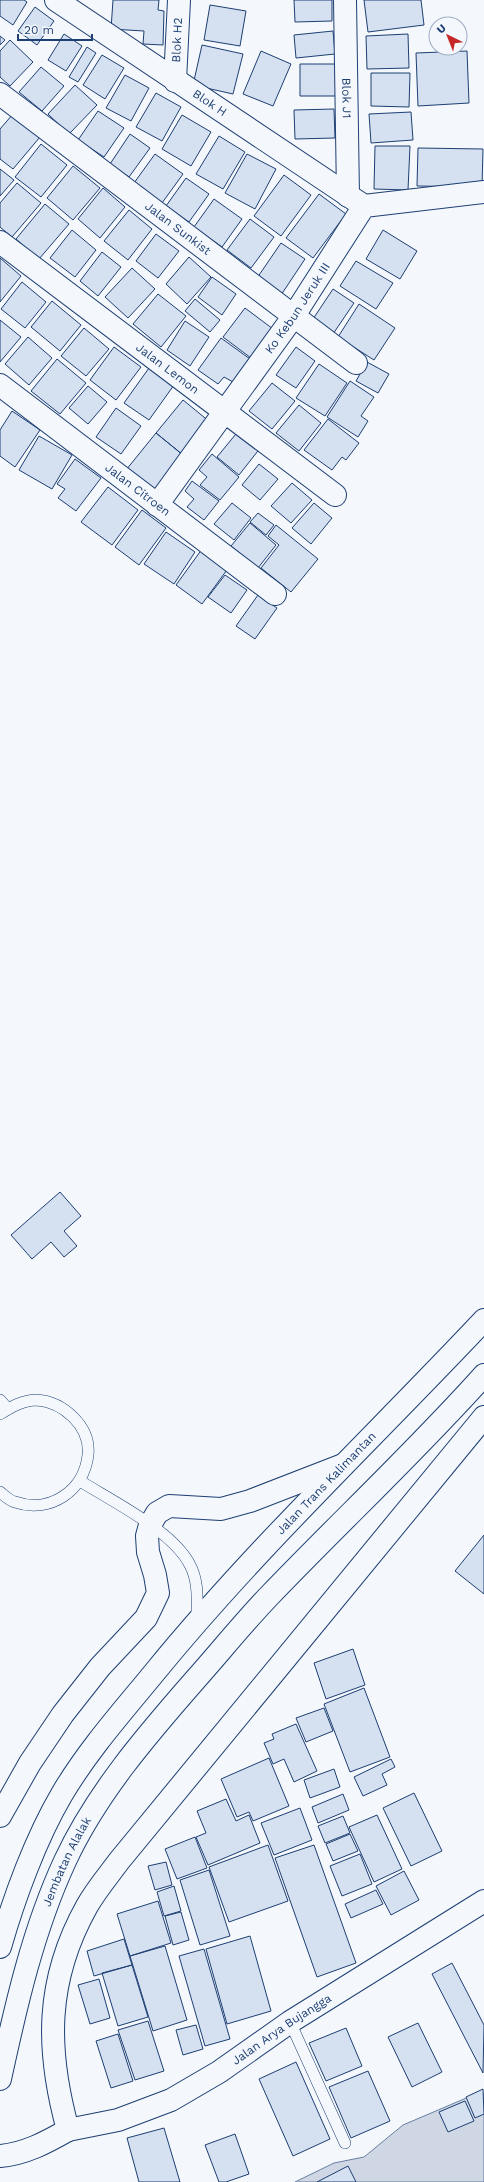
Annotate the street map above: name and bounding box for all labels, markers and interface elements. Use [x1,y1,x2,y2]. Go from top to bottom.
scale bar [18,16,92,42]
north arrow [428,16,468,56]
street label: Blok H2 [169,17,185,63]
text: U [434,22,449,36]
text: 20 m [24,23,54,37]
street label: Blok J1 [339,78,354,118]
street label: Blok H [190,86,230,119]
street label: Jalan Sunkist [142,199,214,258]
street label: Ko Kebun Jeruk III [262,260,333,356]
street label: Jalan Lemon [133,340,202,397]
street label: Jalan Citroen [102,460,173,519]
street label: Jalan Trans Kalimantan [274,1429,379,1537]
street label: Jembatan Alalak [40,1814,94,1909]
street label: Jalan Arya Bujangga [229,1991,334,2068]

